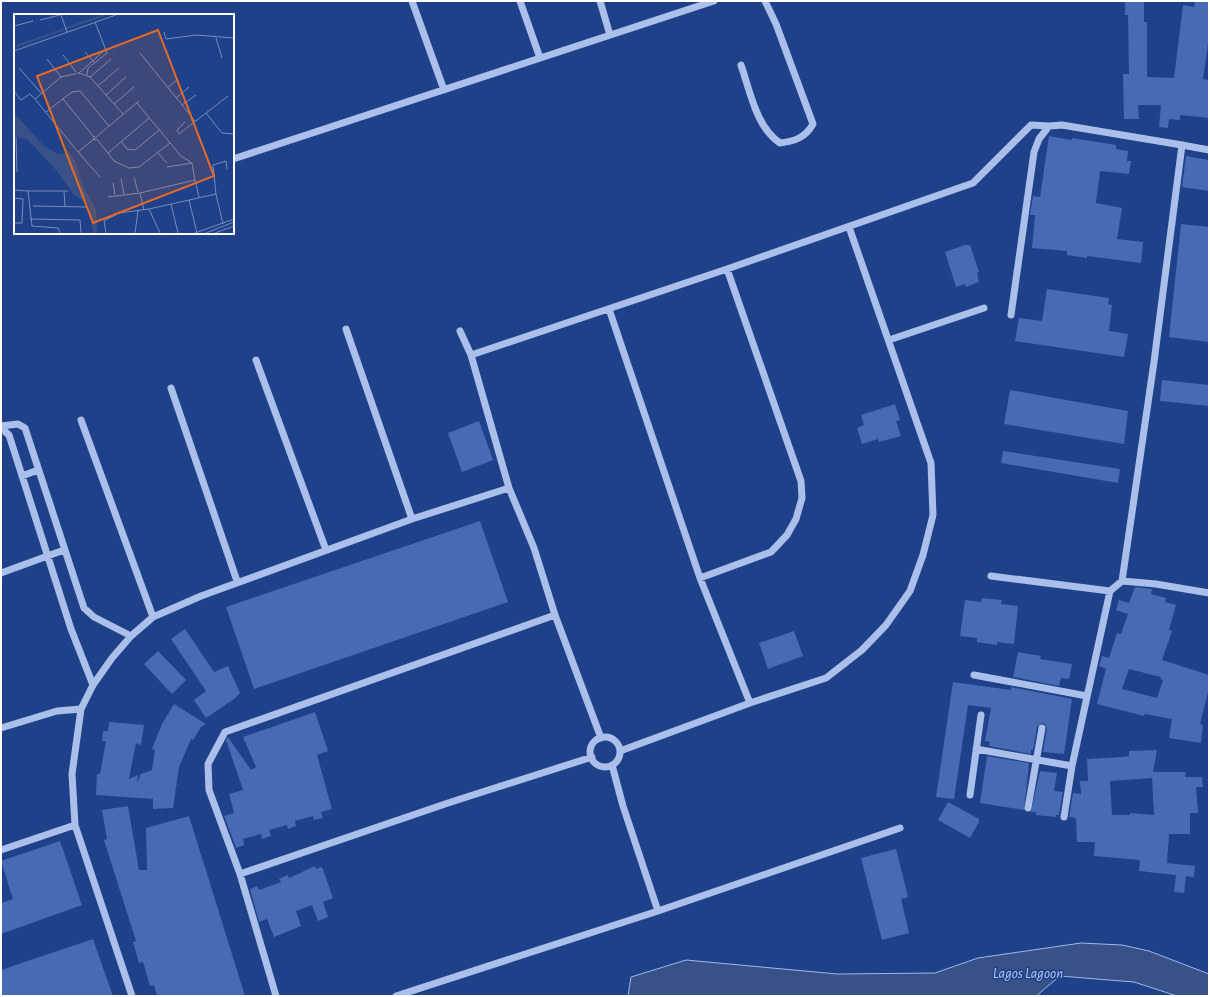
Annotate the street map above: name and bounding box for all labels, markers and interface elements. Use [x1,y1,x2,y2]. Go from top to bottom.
inset map [14,14,234,234]
water label: Lagos Lagoon [993,966,1063,981]

